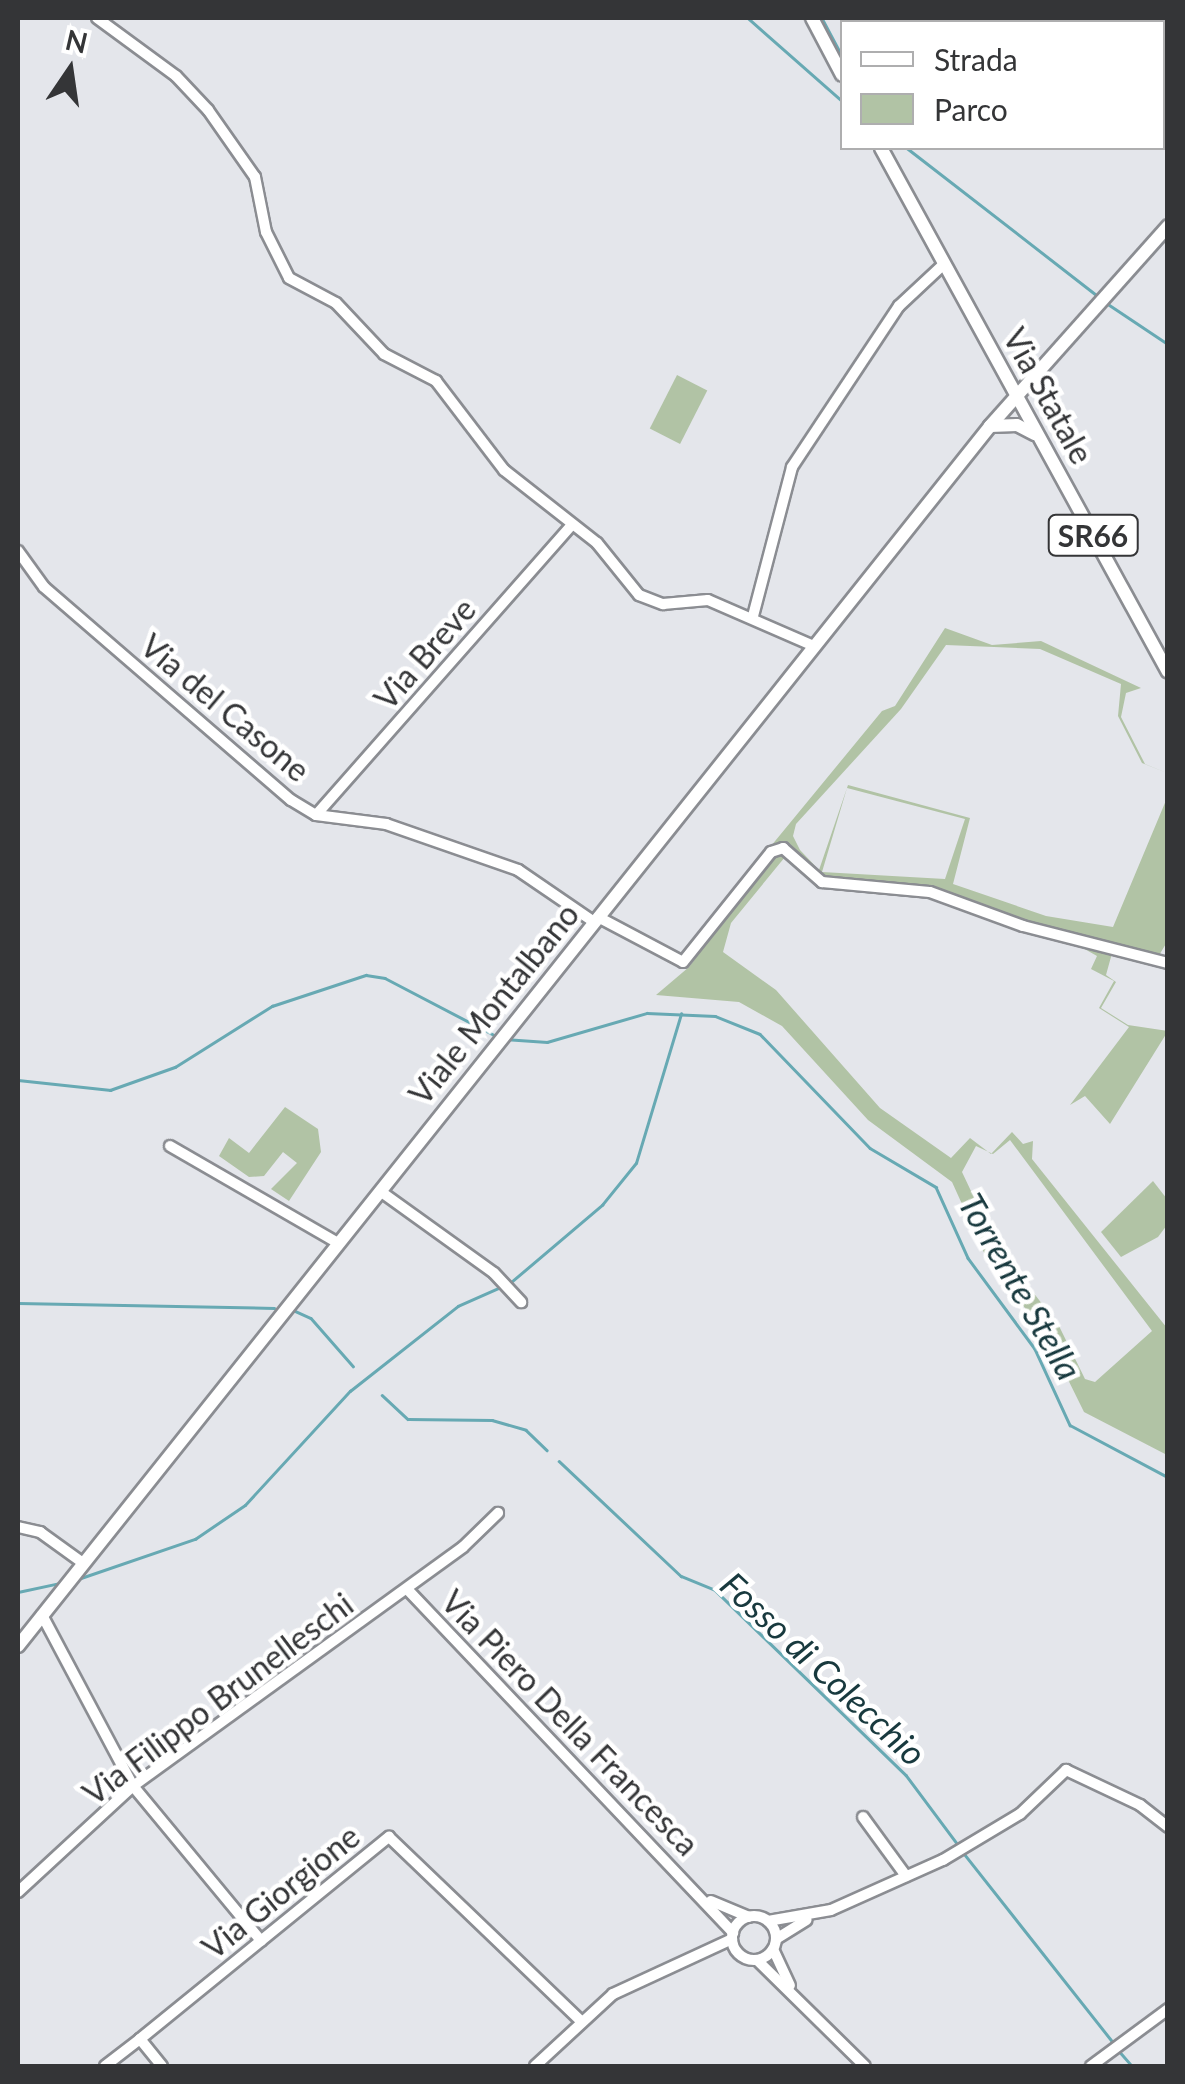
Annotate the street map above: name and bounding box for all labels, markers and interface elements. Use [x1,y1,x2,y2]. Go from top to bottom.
north arrow [20,20,120,120]
legend [840,20,1165,150]
text: N [62,22,91,60]
text: Strada [934,41,1018,77]
text: Parco [934,91,1008,127]
street label: Via Statale [995,322,1101,470]
road number: SR66 [1046,510,1140,560]
street label: Via Breve [366,591,484,717]
street label: Via del Casone [133,626,317,790]
street label: Viale Montalbano [401,896,587,1112]
water label: Torrente Stella [951,1185,1091,1387]
water label: Fosso di Colecchio [713,1562,935,1774]
street label: Via Piero Della Francesca [433,1583,707,1863]
street label: Via Filippo Brunelleschi [76,1585,360,1813]
street label: Via Giorgione [195,1817,367,1967]

